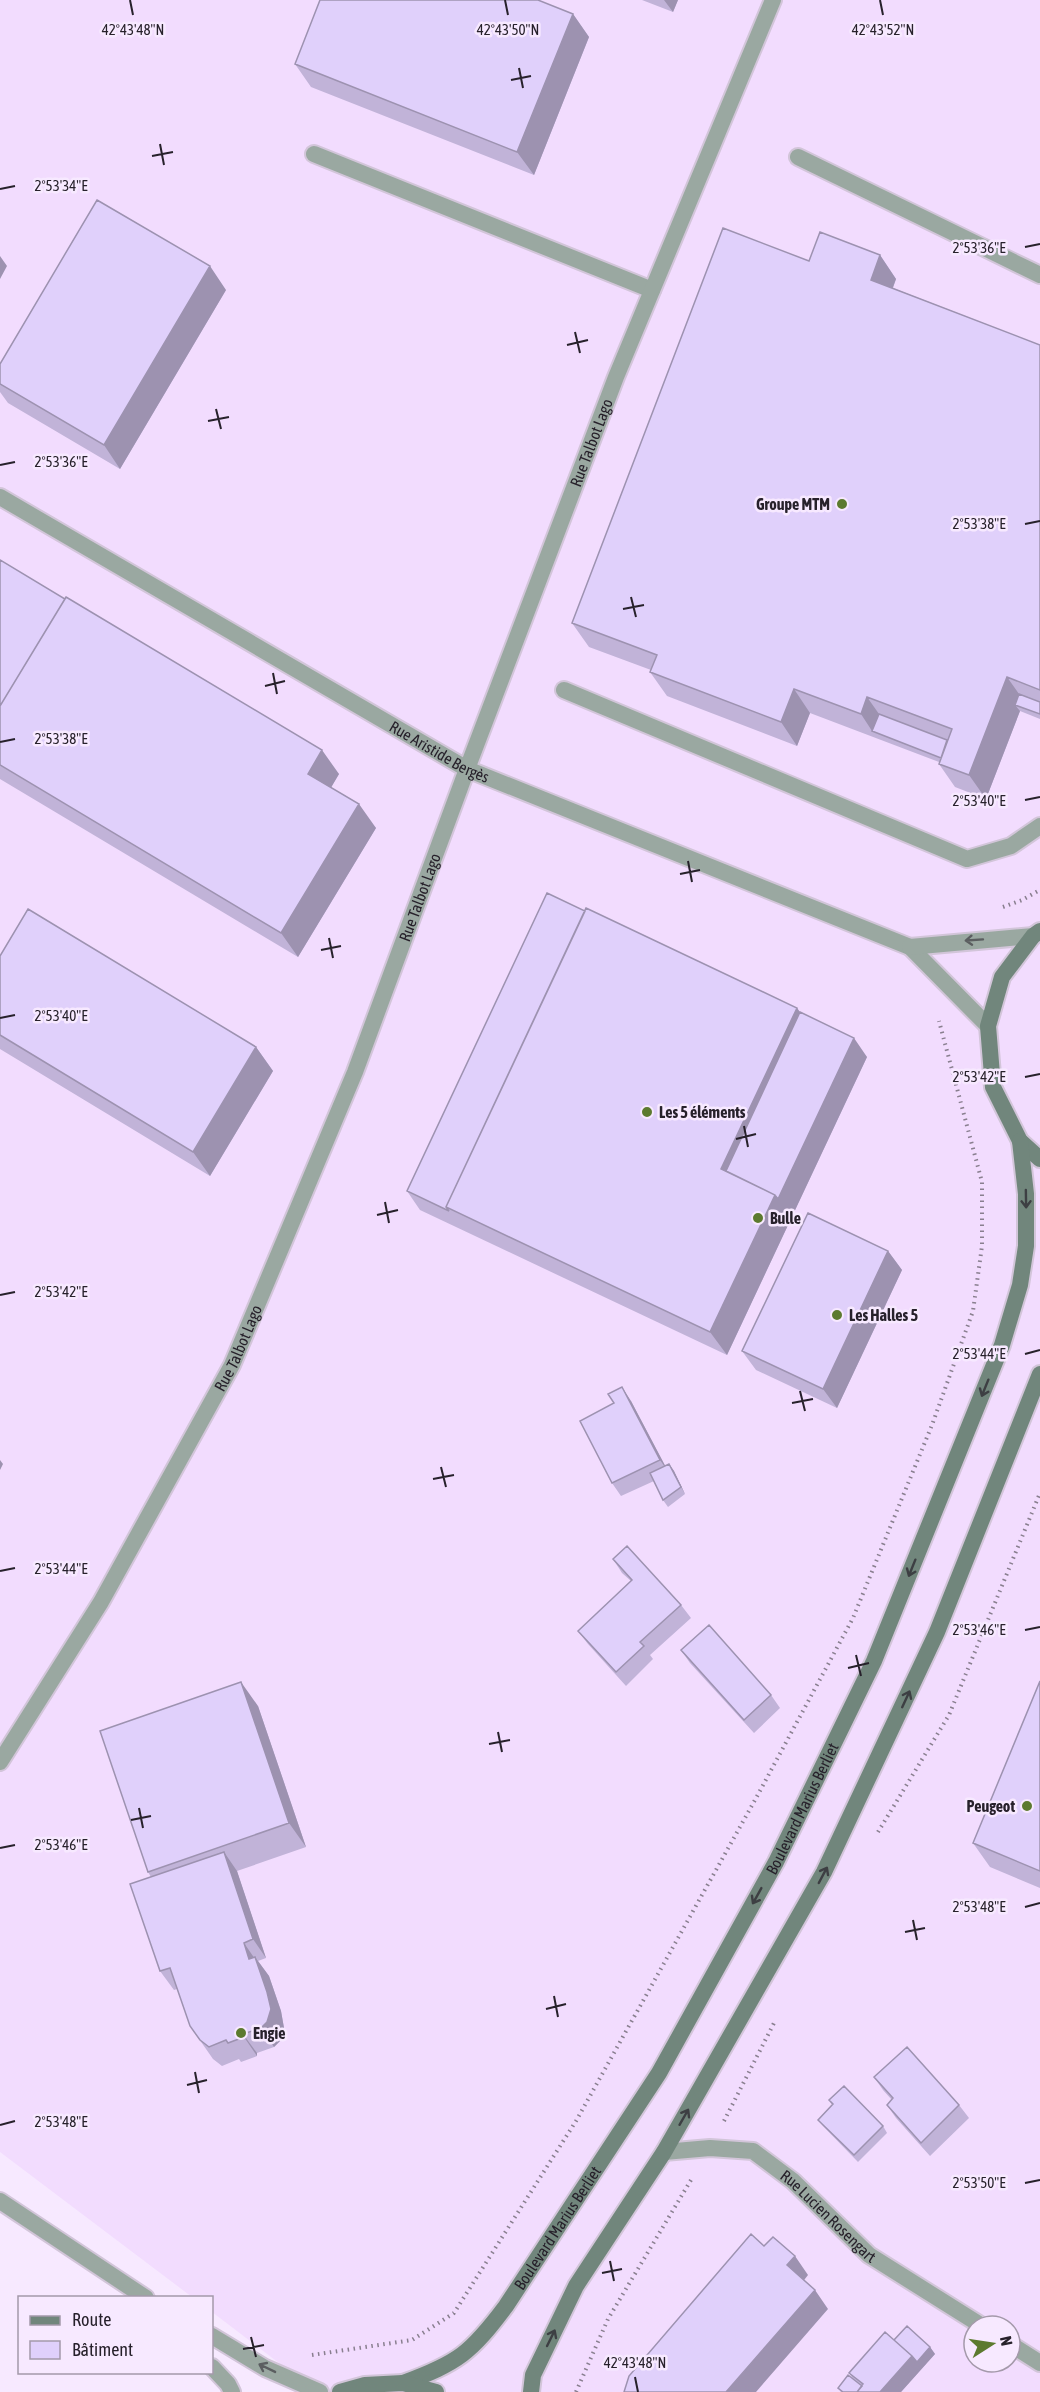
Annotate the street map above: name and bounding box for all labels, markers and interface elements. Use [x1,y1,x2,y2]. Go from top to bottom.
text: 42°43'48"N [102,21,164,38]
text: 42°43'50"N [477,21,539,38]
text: 42°43'52"N [852,21,914,38]
text: 2°53'34"E [34,177,88,194]
text: 2°53'36"E [952,239,1006,256]
street label: Rue Talbot Lago [566,396,616,489]
text: 2°53'36"E [34,453,88,470]
place label: Groupe MTM [756,495,830,513]
marker: Groupe MTM [835,497,849,511]
text: 2°53'38"E [952,515,1006,532]
street label: Rue Aristide Bergès [386,717,492,786]
text: 2°53'38"E [34,730,88,747]
text: 2°53'40"E [952,792,1006,809]
street label: Rue Talbot Lago [395,851,444,944]
one-way arrow [965,935,985,946]
text: 2°53'40"E [34,1007,88,1024]
text: 2°53'42"E [952,1068,1006,1085]
place label: Les 5 éléments [659,1103,746,1121]
marker: Les 5 éléments [640,1105,654,1119]
one-way arrow [1020,1188,1031,1208]
place label: Bulle [770,1209,801,1227]
marker: Bulle [751,1211,765,1225]
text: 2°53'42"E [34,1283,88,1300]
street label: Rue Talbot Lago [210,1302,265,1394]
place label: Les Halles 5 [849,1306,918,1324]
marker: Les Halles 5 [830,1308,844,1322]
text: 2°53'44"E [952,1345,1006,1362]
one-way arrow [979,1378,990,1396]
one-way arrow [906,1559,917,1577]
text: 2°53'44"E [34,1560,88,1577]
text: 2°53'46"E [952,1621,1006,1638]
one-way arrow [901,1690,913,1708]
street label: Boulevard Marius Berliet [762,1739,842,1877]
place label: Peugeot [966,1797,1015,1815]
marker: Peugeot [1020,1799,1034,1813]
text: 2°53'46"E [34,1836,88,1853]
one-way arrow [817,1866,829,1884]
one-way arrow [750,1887,762,1904]
text: 2°53'48"E [952,1898,1006,1915]
place label: Engie [253,2024,285,2042]
marker: Engie [234,2026,248,2040]
one-way arrow [678,2109,690,2126]
text: 2°53'48"E [34,2113,88,2130]
street label: Boulevard Marius Berliet [510,2162,605,2293]
street label: Rue Lucien Rosengart [777,2166,880,2266]
text: 2°53'50"E [952,2174,1006,2191]
legend [18,2296,213,2374]
text: Route [72,2309,111,2330]
north arrow [962,2314,1022,2374]
one-way arrow [546,2329,558,2347]
text: N [997,2334,1016,2347]
text: Bâtiment [72,2339,133,2360]
text: 42°43'48"N [604,2354,666,2371]
one-way arrow [258,2362,276,2374]

